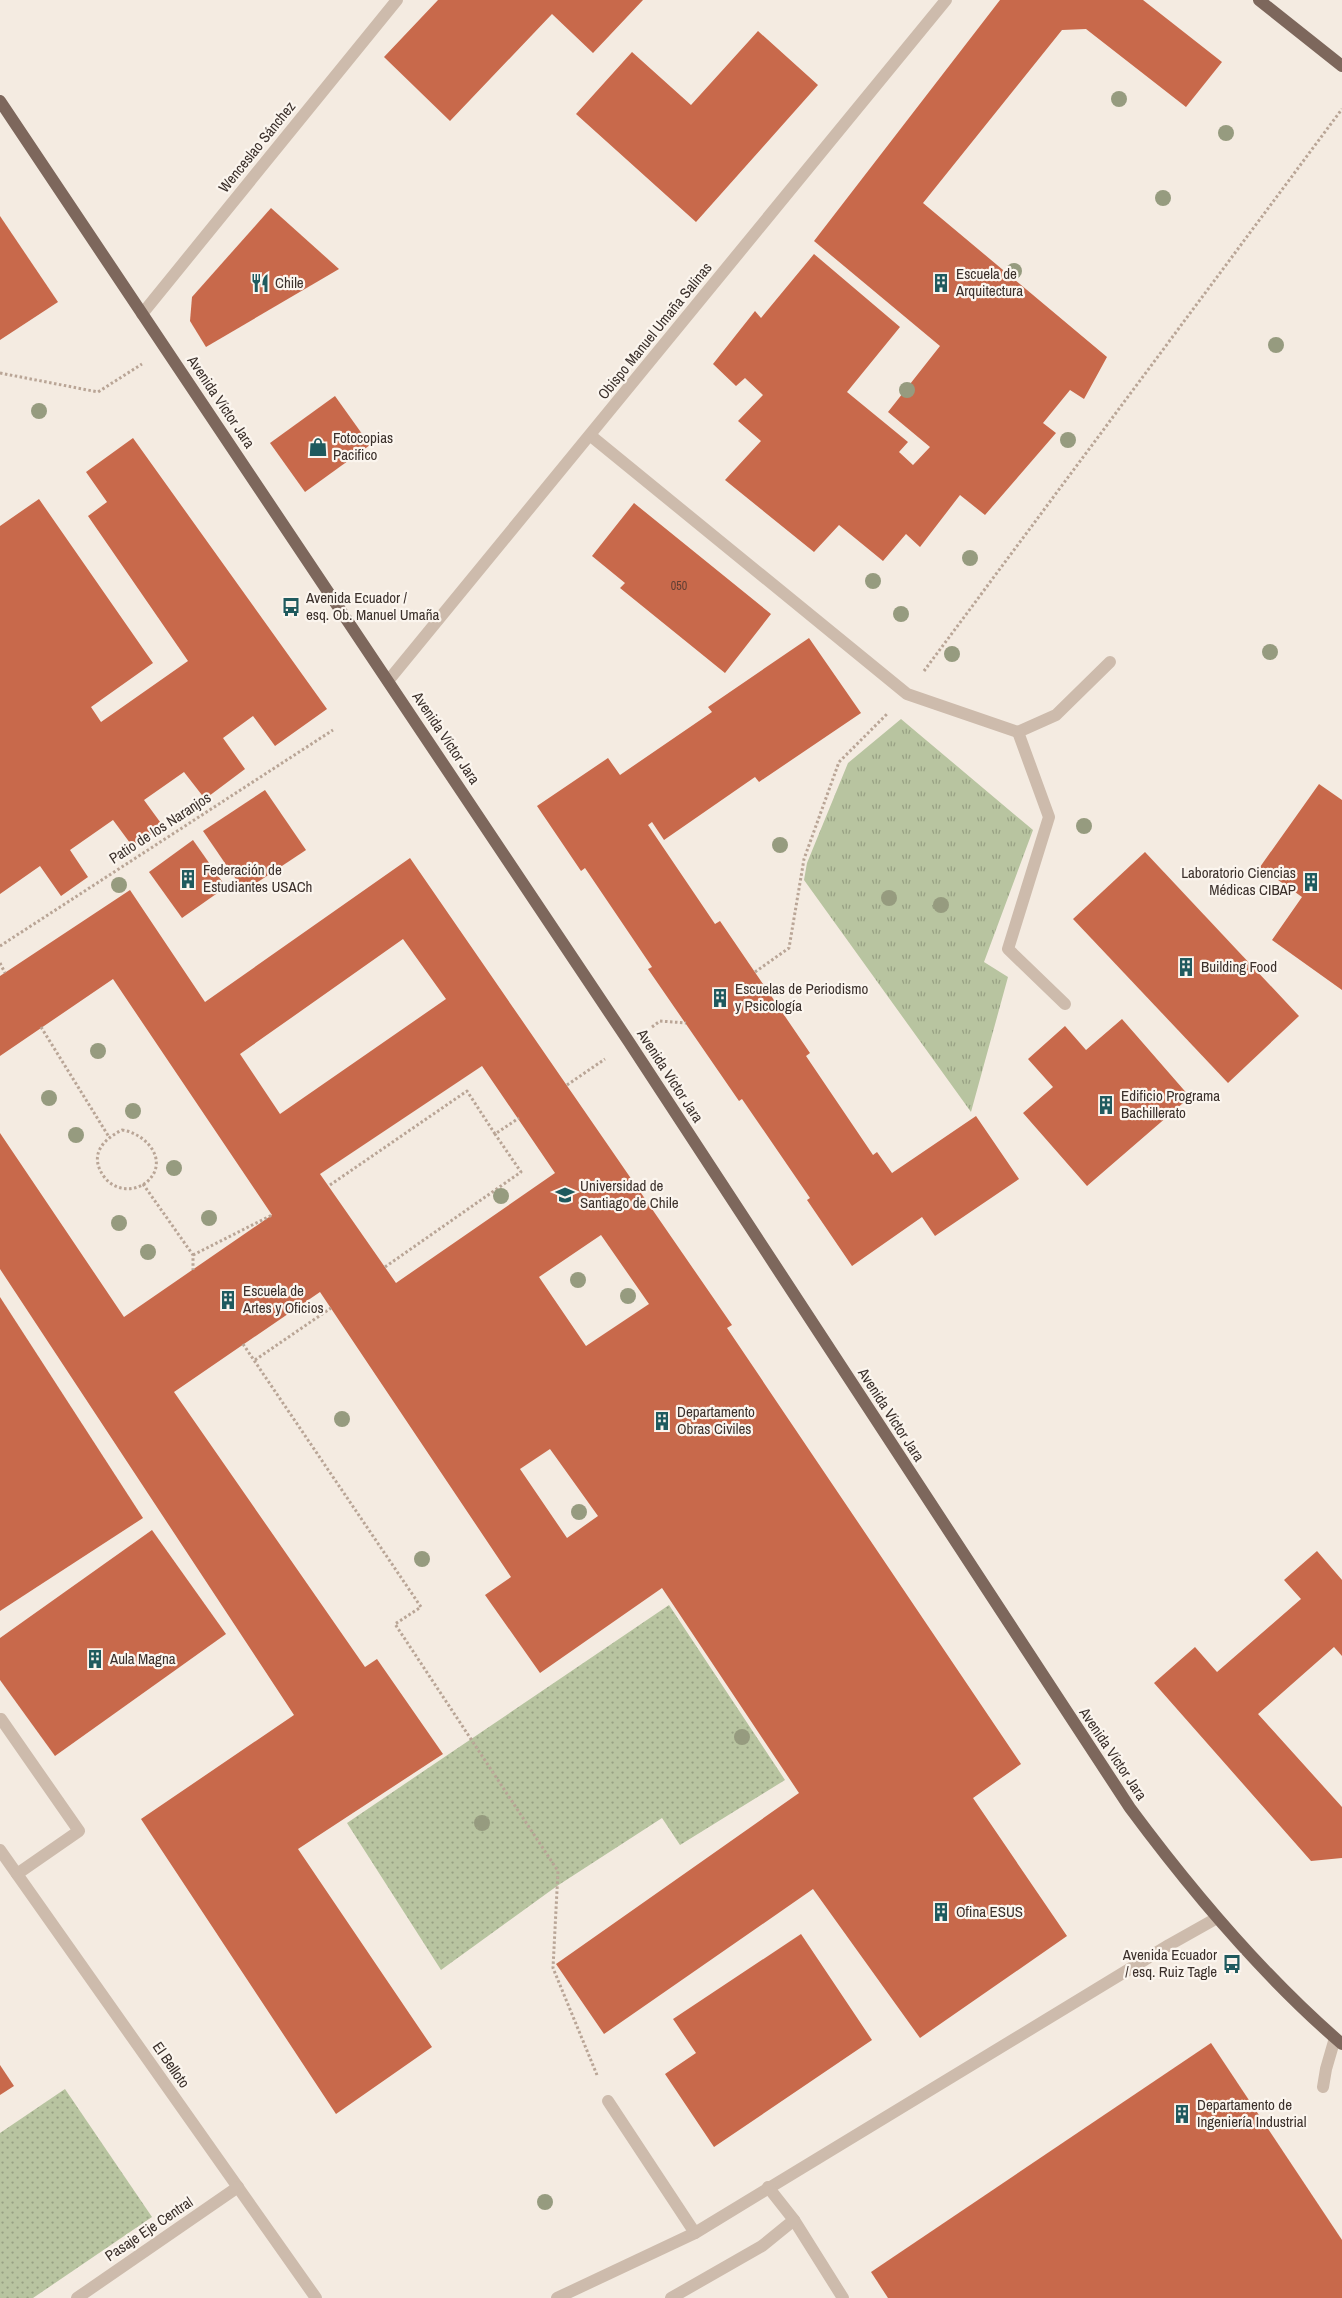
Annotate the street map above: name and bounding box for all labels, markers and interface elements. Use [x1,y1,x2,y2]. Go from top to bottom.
street label: Wenceslao Sánchez [213,97,300,197]
street label: Obispo Manuel Umaña Salinas [593,258,717,404]
place label: Escuela de Arquitectura [955,263,1023,301]
restaurant icon: Chile [249,272,271,294]
place label: Chile [275,272,304,293]
building icon: Escuela de Arquitectura [930,272,952,294]
street label: Avenida Víctor Jara [182,350,260,452]
place label: Fotocopias Pacifico [333,427,393,465]
shop icon: Fotocopias Pacifico [307,436,329,458]
house number: 050 [671,578,687,594]
place label: Avenida Ecuador / esq. Ob. Manuel Umaña [305,587,439,625]
bus stop icon: Avenida Ecuador / esq. Ob. Manuel Umaña [280,596,302,618]
street label: Avenida Víctor Jara [407,686,485,788]
street label: Patio de los Naranjos [105,787,215,868]
place label: Federación de Estudiantes USACh [203,859,312,897]
place label: Laboratorio Ciencias Médicas CIBAP [1181,862,1296,900]
building icon: Federación de Estudiantes USACh [177,868,199,890]
building icon: Laboratorio Ciencias Médicas CIBAP [1300,871,1322,893]
building icon: Building Food [1175,956,1197,978]
place label: Building Food [1201,956,1277,977]
place label: Escuelas de Periodismo y Psicología [735,978,868,1016]
building icon: Escuelas de Periodismo y Psicología [709,987,731,1009]
street label: Avenida Víctor Jara [632,1024,709,1127]
place label: Edificio Programa Bachillerato [1121,1085,1220,1123]
building icon: Edificio Programa Bachillerato [1095,1094,1117,1116]
place label: Universidad de Santiago de Chile [580,1175,679,1213]
school or university icon: Universidad de Santiago de Chile [554,1184,576,1206]
place label: Escuela de Artes y Oficios [242,1280,324,1318]
building icon: Escuela de Artes y Oficios [217,1289,239,1311]
street label: Avenida Víctor Jara [853,1363,930,1466]
place label: Departamento Obras Civiles [677,1401,755,1439]
building icon: Departamento Obras Civiles [651,1410,673,1432]
building icon: Aula Magna [84,1648,106,1670]
place label: Aula Magna [109,1648,176,1669]
street label: Avenida Víctor Jara [1074,1702,1152,1804]
building icon: Ofina ESUS [930,1901,952,1923]
place label: Ofina ESUS [956,1901,1023,1922]
place label: Avenida Ecuador / esq. Ruiz Tagle [1122,1944,1217,1982]
bus stop icon: Avenida Ecuador / esq. Ruiz Tagle [1221,1953,1243,1975]
street label: El Belloto [148,2037,195,2092]
place label: Departamento de Ingeniería Industrial [1197,2094,1306,2132]
building icon: Departamento de Ingeniería Industrial [1171,2103,1193,2125]
street label: Pasaje Eje Central [101,2191,197,2266]

